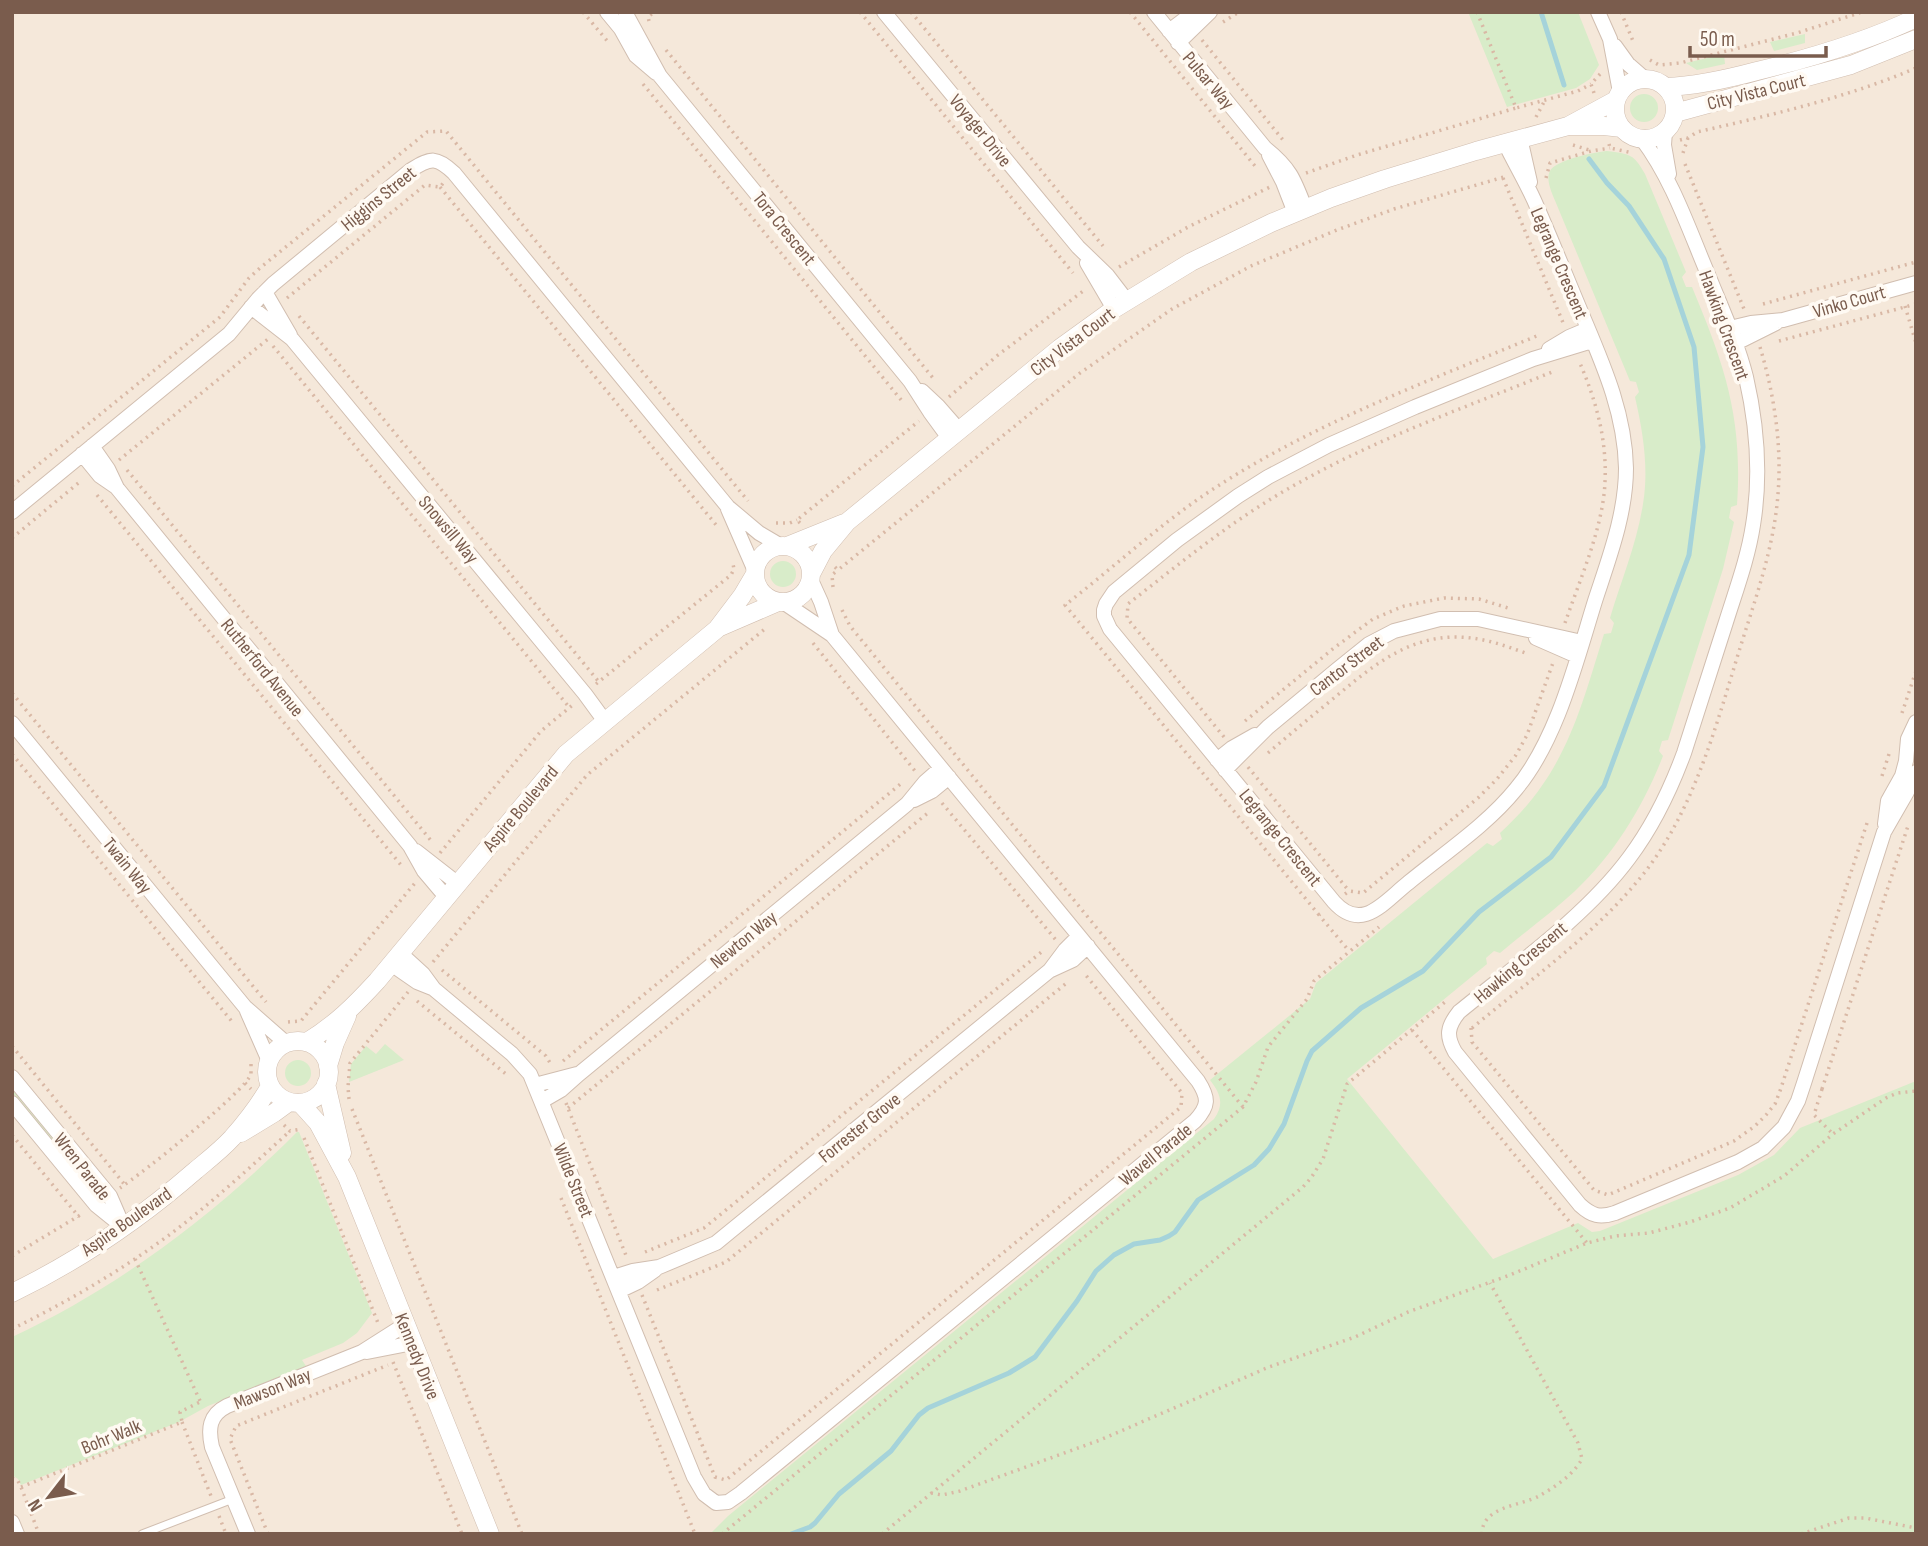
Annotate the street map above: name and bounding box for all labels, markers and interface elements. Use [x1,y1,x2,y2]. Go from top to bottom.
scale bar [1690,14,1826,58]
text: 50 m [1700,27,1735,52]
street label: Pulsar Way [1177,47,1239,115]
street label: City Vista Court [1705,69,1808,116]
street label: Voyager Drive [944,90,1016,172]
street label: Higgins Street [337,162,421,236]
street label: Tora Crescent [747,188,821,270]
street label: Legrange Crescent [1525,204,1592,323]
street label: Hawking Crescent [1693,268,1754,384]
street label: Vinko Court [1810,281,1889,324]
street label: City Vista Court [1026,303,1120,382]
street label: Snowsill Way [413,491,483,569]
street label: Rutherford Avenue [215,614,308,722]
street label: Cantor Street [1305,631,1389,701]
street label: Aspire Boulevard [478,761,564,857]
street label: Legrange Crescent [1234,785,1326,891]
street label: Twain Way [97,833,157,899]
street label: Newton Way [706,906,782,974]
street label: Hawking Crescent [1470,917,1573,1009]
street label: Forrester Grove [814,1088,906,1168]
street label: Wavell Parade [1115,1119,1197,1192]
street label: Wren Parade [48,1129,115,1205]
street label: Wilde Street [547,1140,598,1221]
street label: Aspire Boulevard [76,1183,176,1262]
street label: Kennedy Drive [389,1310,444,1403]
street label: Mawson Way [231,1363,315,1415]
street label: Bohr Walk [78,1415,146,1460]
north arrow [14,1462,84,1532]
text: N [23,1495,48,1515]

